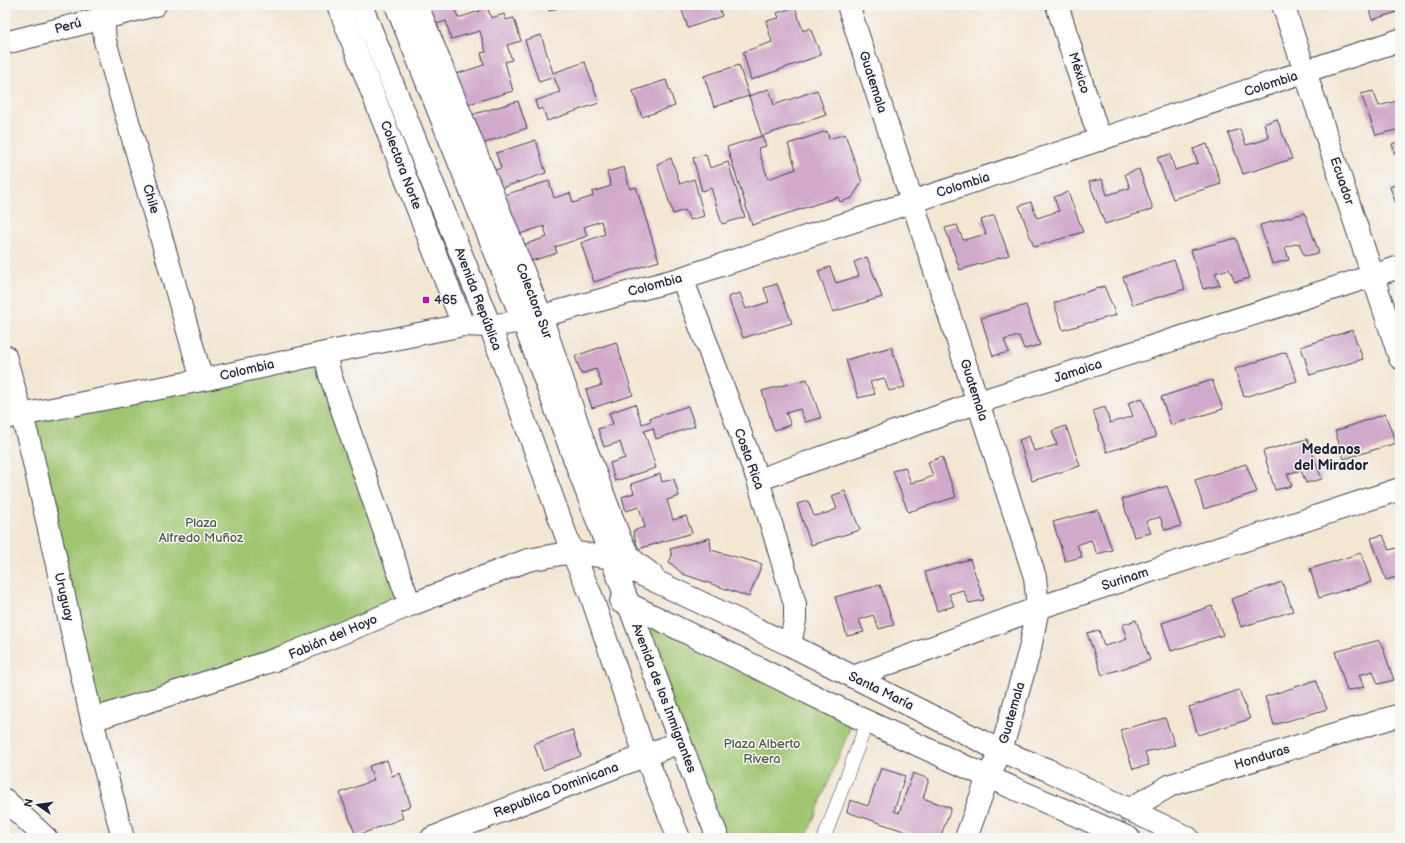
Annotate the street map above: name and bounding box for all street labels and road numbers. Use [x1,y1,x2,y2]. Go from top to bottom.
street label: Perú [53,15,83,37]
street label: Guatemala [856,49,890,115]
street label: México [1065,50,1093,96]
street label: Colombia [1242,68,1300,100]
street label: Colectora Norte [377,118,425,212]
street label: Ecuador [1326,155,1358,207]
street label: Colombia [934,169,992,201]
street label: Chile [139,182,163,216]
street label: Avenida República [451,245,505,353]
street label: Colectora Sur [512,261,556,341]
street label: Colombia [626,270,684,300]
street label: Colombia [218,356,276,384]
street label: Jamaica [1052,356,1104,386]
street label: Guatemala [957,357,991,423]
street label: Costa Rica [731,426,767,492]
street label: Surinam [1100,564,1151,594]
street label: Uruguay [51,571,77,623]
street label: Fabián del Hoyo [286,611,380,663]
street label: Avenida de los Inmigrantes [628,621,700,775]
street label: Santa María [846,668,916,714]
street label: Guatemala [995,680,1029,746]
street label: Honduras [1232,741,1292,773]
street label: Republica Dominicana [491,759,621,821]

